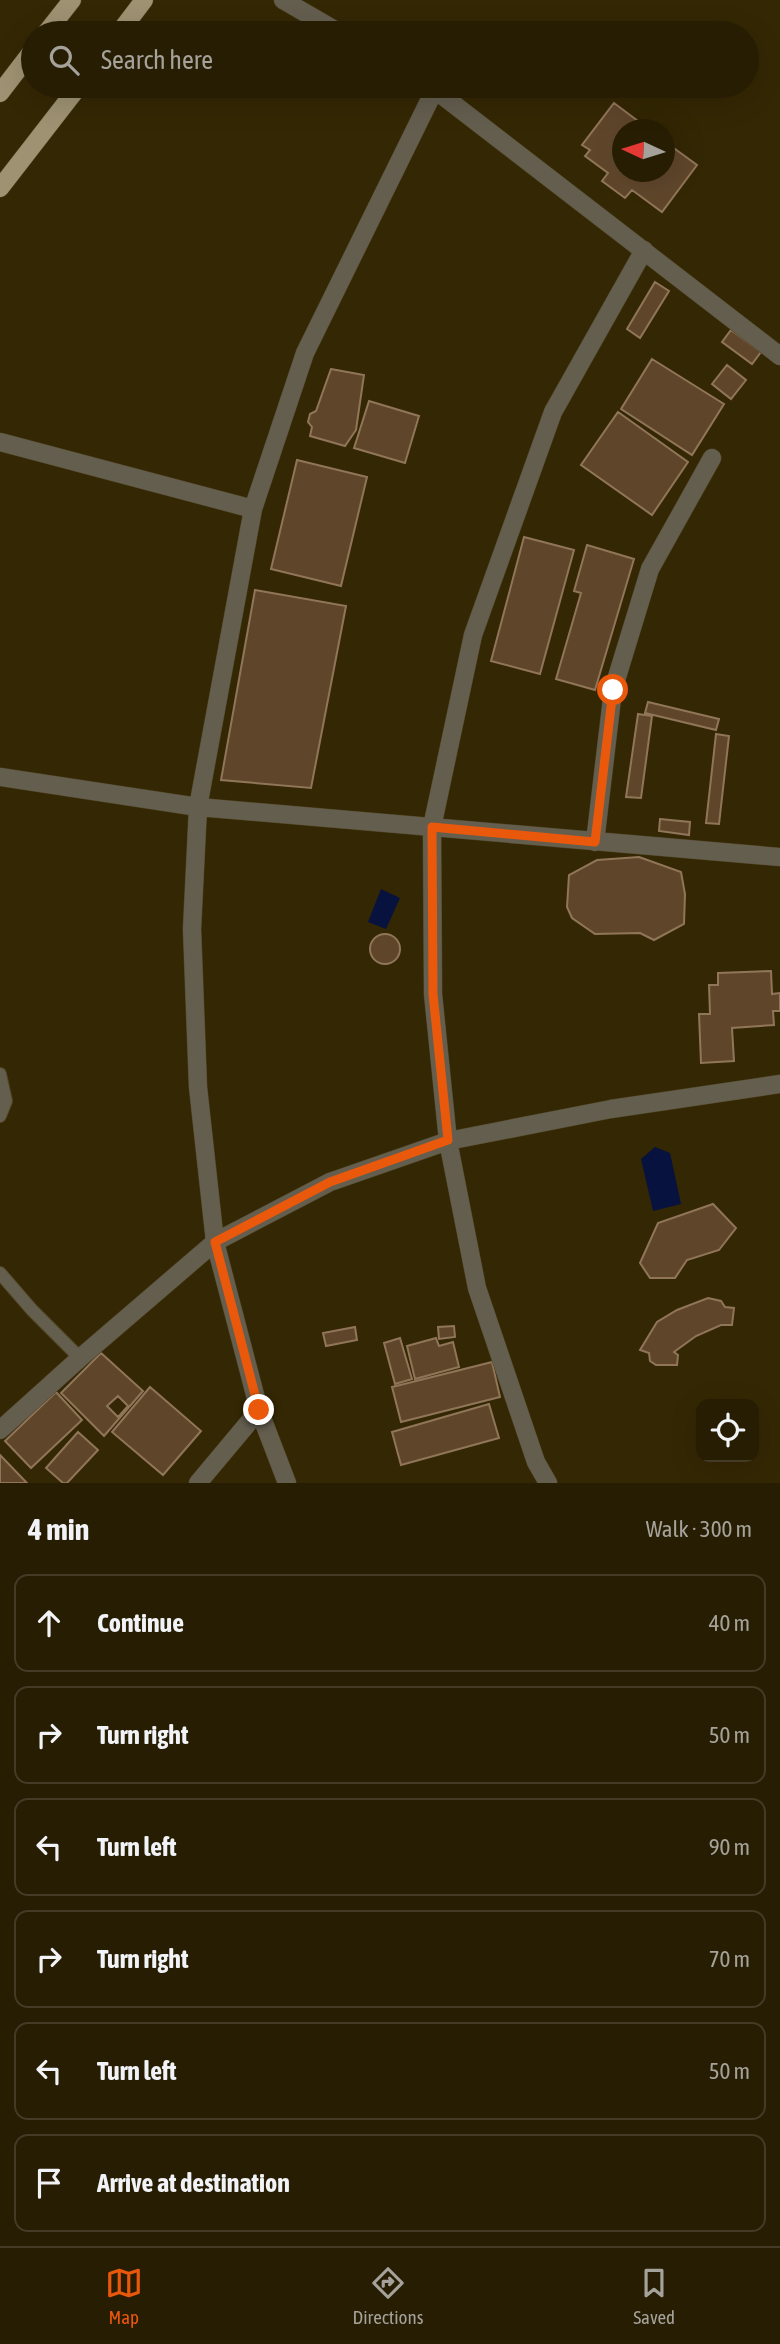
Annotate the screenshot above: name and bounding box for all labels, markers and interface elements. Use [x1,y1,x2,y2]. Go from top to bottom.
search box [21,21,759,98]
icon: search [45,41,83,79]
text: Search here [101,45,213,75]
north arrow [612,119,675,182]
route start [597,674,628,705]
route end [243,1394,274,1425]
map controls [696,1399,759,1462]
button: locate [696,1399,759,1462]
text: 4 min [28,1512,89,1546]
text: Walk · 300 m [646,1516,752,1542]
icon: ahead [30,1604,68,1642]
text: Continue [97,1608,184,1638]
text: 40 m [709,1610,750,1636]
icon: right [30,1716,68,1754]
text: Turn right [97,1720,188,1750]
text: 50 m [709,1722,750,1748]
icon: left [30,1828,68,1866]
text: Turn left [97,1832,177,1862]
text: 90 m [709,1834,750,1860]
icon: right [30,1940,68,1978]
text: Turn right [97,1944,188,1974]
text: 70 m [709,1946,750,1972]
icon: left [30,2052,68,2090]
text: Turn left [97,2056,177,2086]
text: 50 m [709,2058,750,2084]
icon: arrive [30,2164,68,2202]
text: Arrive at destination [97,2168,290,2198]
tab: Map [105,2264,143,2328]
tab: Directions [353,2264,423,2328]
tab: Saved [633,2264,675,2328]

